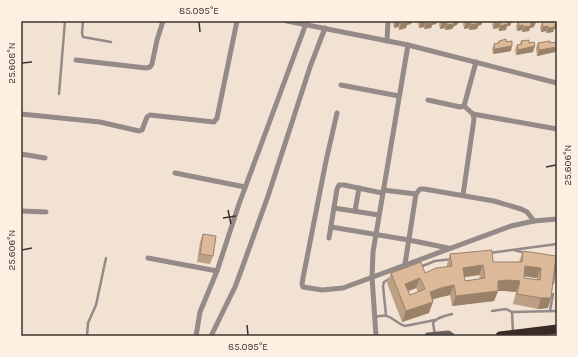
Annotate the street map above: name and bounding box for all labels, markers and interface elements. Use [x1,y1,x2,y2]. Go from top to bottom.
text: 85.095°E [179,5,219,17]
text: 25.608°N [6,42,18,84]
text: 25.606°N [562,145,574,185]
text: 25.606°N [6,230,18,270]
text: 85.095°E [228,341,268,353]

